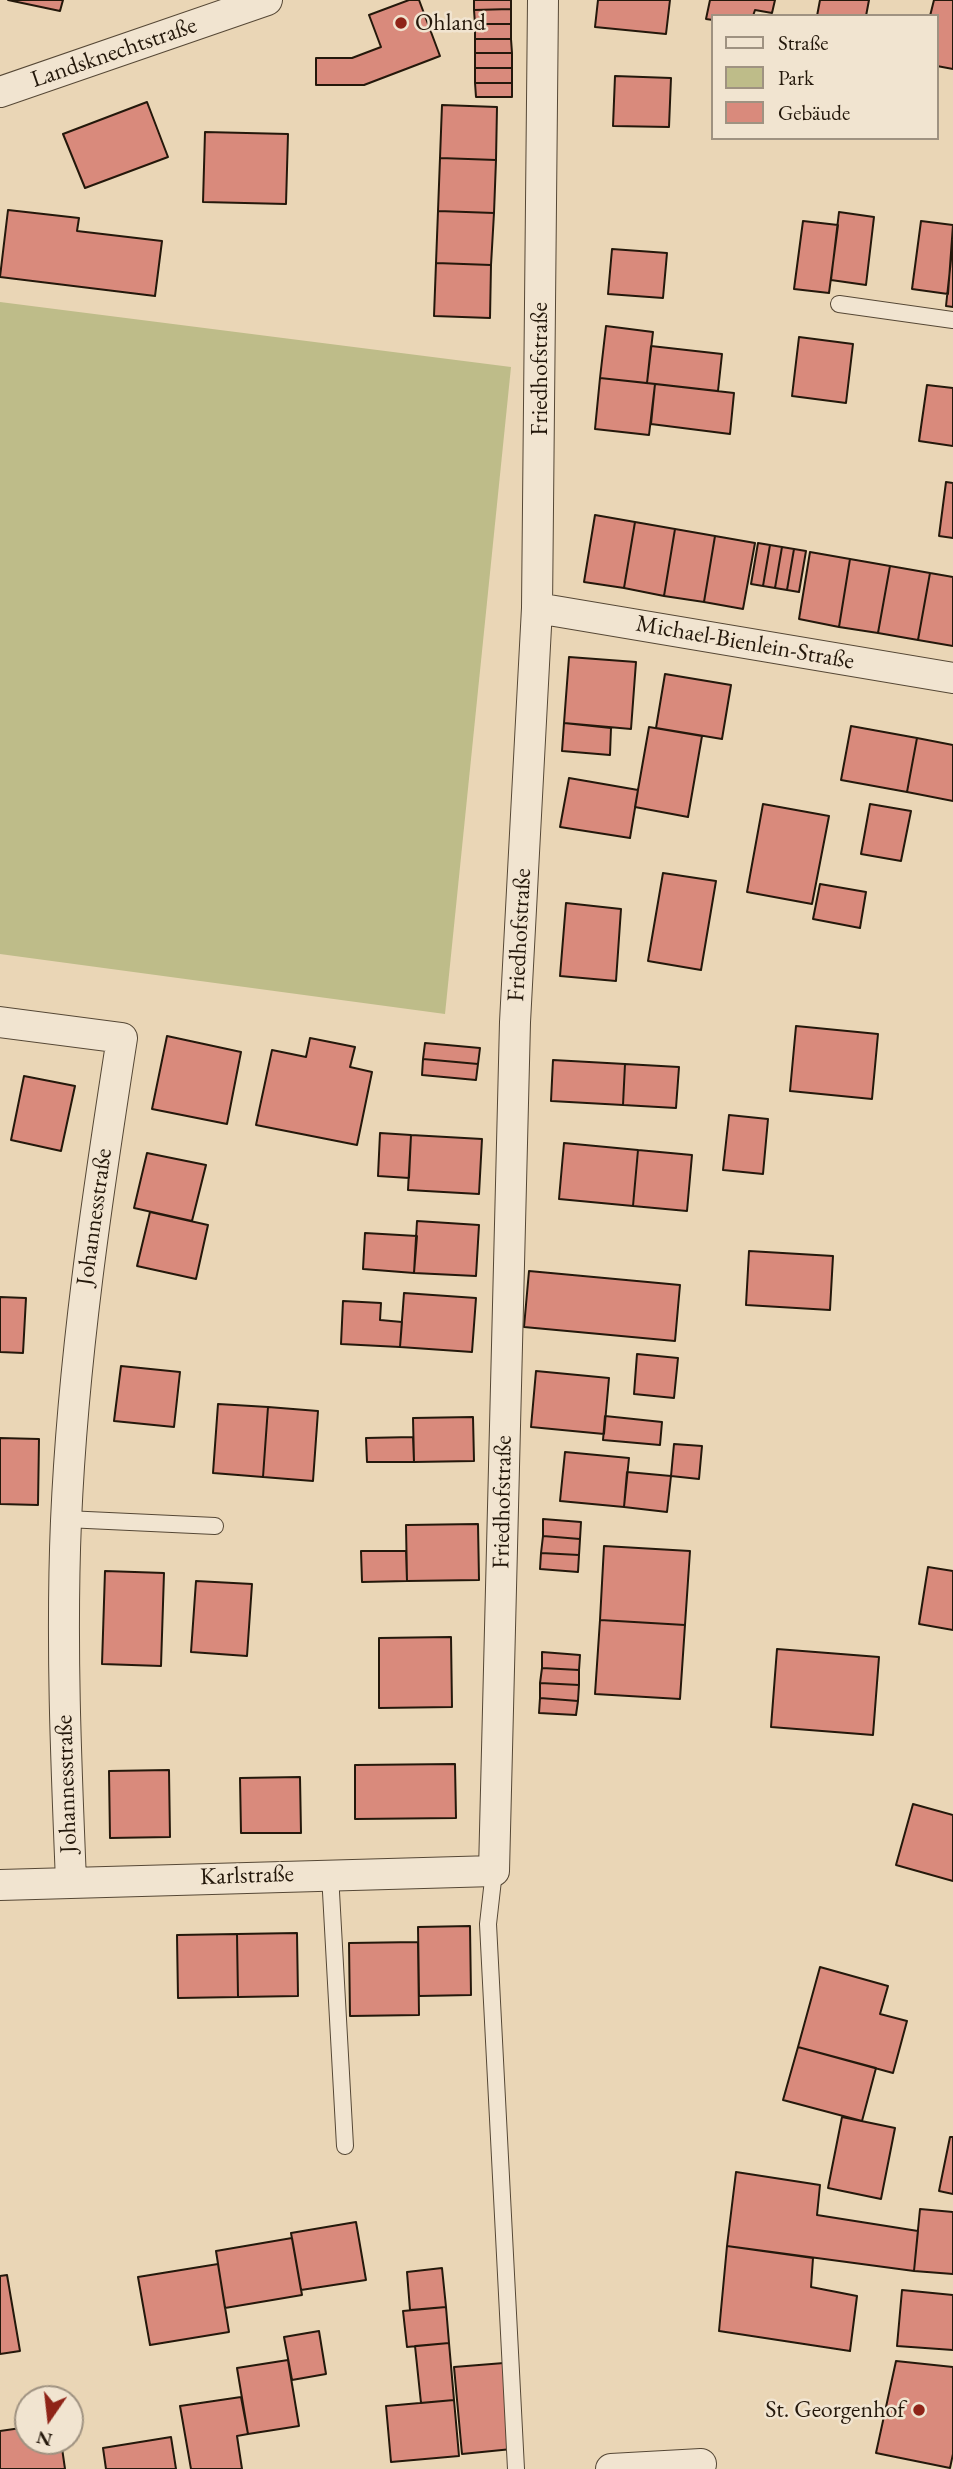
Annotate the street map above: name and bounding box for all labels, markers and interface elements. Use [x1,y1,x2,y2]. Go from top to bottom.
place label: Ohland [415,9,486,37]
street label: Landsknechtstraße [27,11,201,95]
legend [712,14,939,140]
marker: Ohland [393,15,409,31]
text: Straße [778,29,829,56]
text: Park [778,64,814,91]
text: Gebäude [778,99,850,126]
street label: Friedhofstraße [526,302,554,436]
street label: Michael-Bienlein-Straße [634,610,856,676]
street label: Friedhofstraße [502,868,538,1002]
street label: Johannesstraße [71,1146,119,1288]
street label: Friedhofstraße [487,1435,519,1569]
street label: Johannesstraße [50,1714,84,1854]
street label: Karlstraße [200,1860,294,1892]
north arrow [14,2385,84,2455]
place label: St. Georgenhof [765,2396,905,2424]
marker: St. Georgenhof [911,2402,927,2418]
text: N [34,2425,55,2453]

